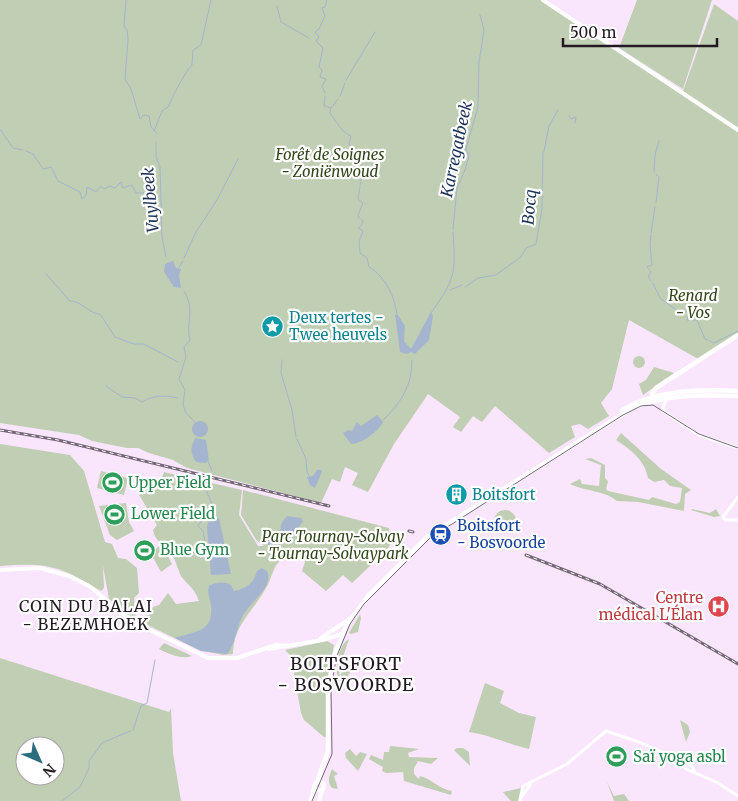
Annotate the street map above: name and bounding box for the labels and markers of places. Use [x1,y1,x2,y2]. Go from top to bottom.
place label: Deux tertes - Twee heuvels [289,308,387,344]
place icon: Deux tertes - Twee heuvels [261,315,285,339]
sports icon: Upper Field [100,471,124,495]
place label: Upper Field [128,473,211,492]
building icon: Boitsfort [444,483,468,507]
place label: Boitsfort [472,485,536,504]
sports icon: Lower Field [103,502,127,526]
place label: Lower Field [131,504,215,523]
place label: Boitsfort - Bosvoorde [457,516,545,552]
station icon: Boitsfort - Bosvoorde [429,523,453,547]
sports icon: Blue Gym [132,538,156,562]
place label: Blue Gym [160,540,230,559]
place label: Centre médical L'Élan [599,588,703,624]
hospital icon: Centre médical L'Élan [707,595,731,619]
sports icon: Saï yoga asbl [605,745,629,769]
place label: Saï yoga asbl [633,747,726,766]

